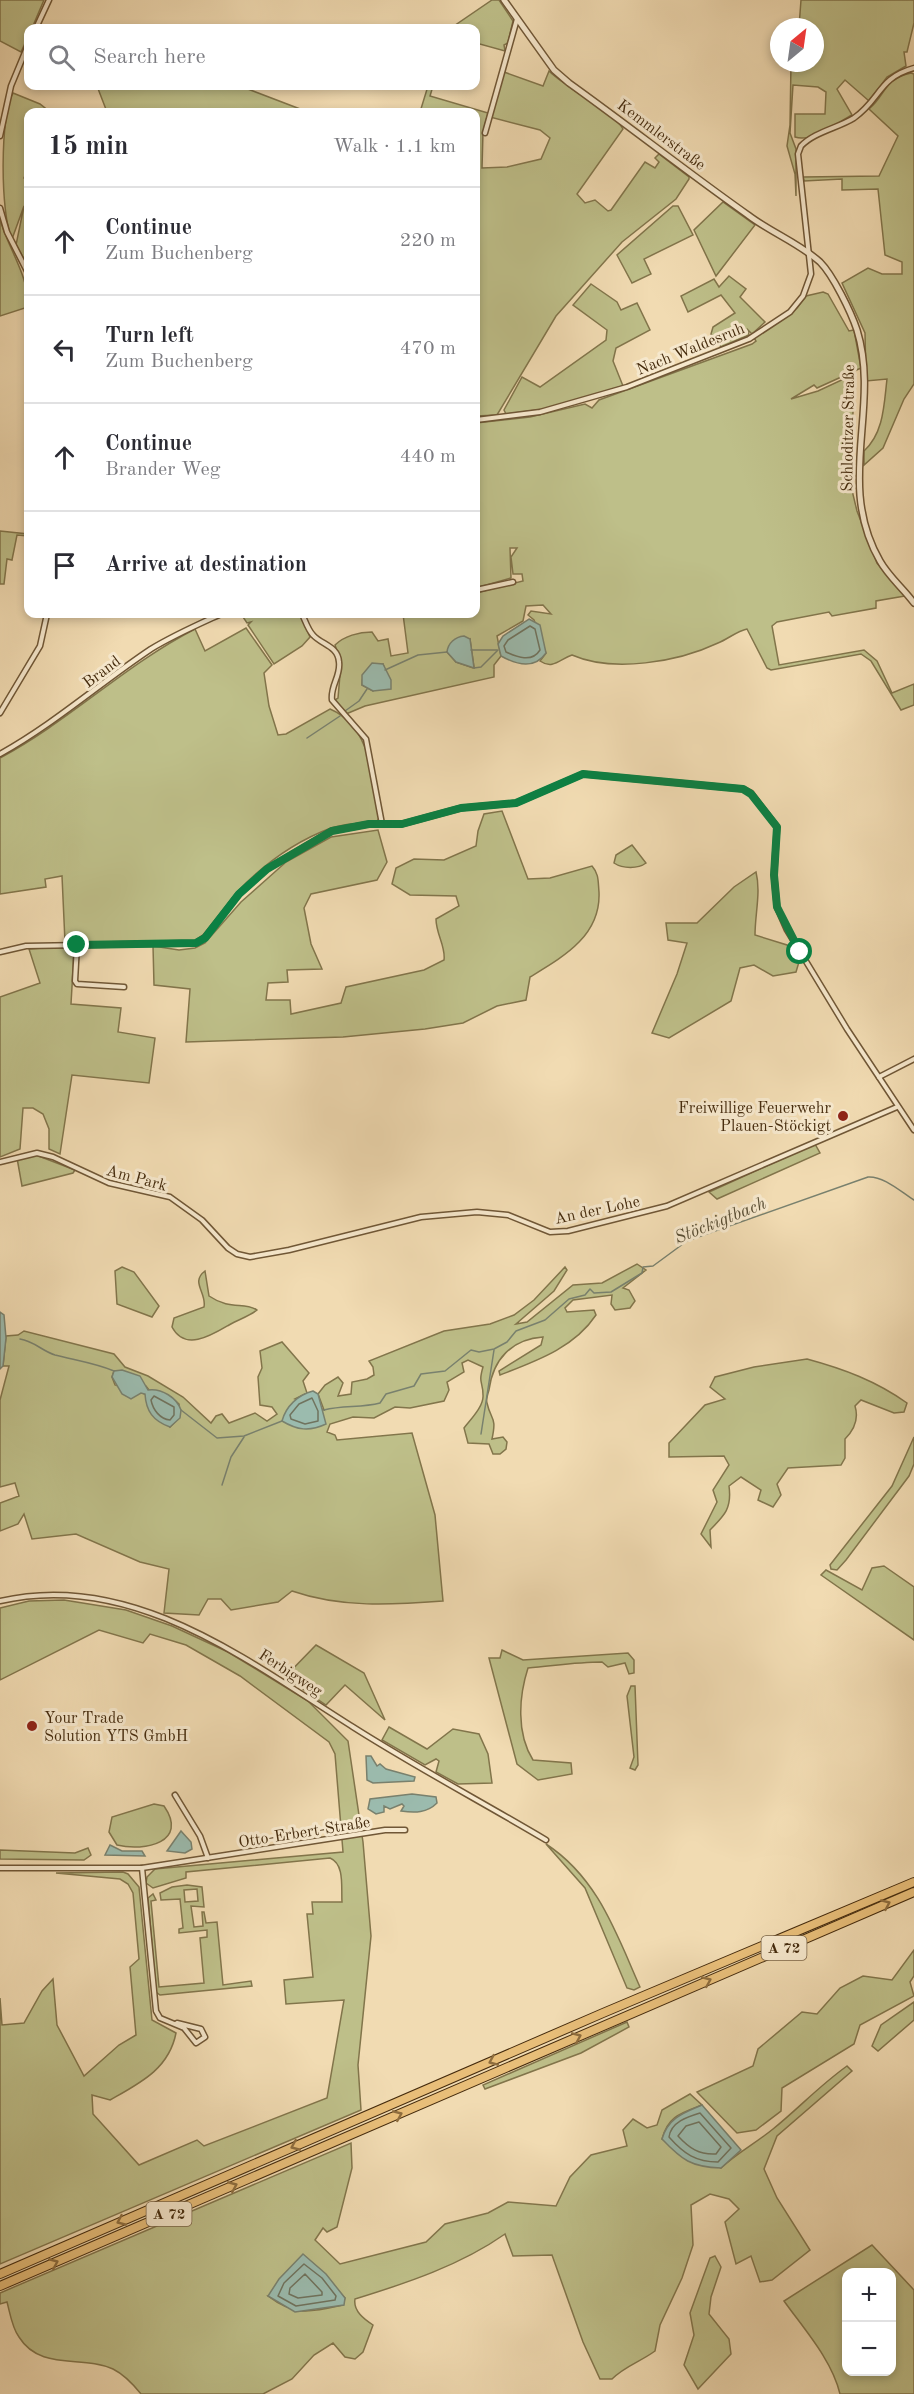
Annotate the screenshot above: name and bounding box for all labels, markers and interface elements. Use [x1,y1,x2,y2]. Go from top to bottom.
north arrow [770,18,824,72]
search box [24,24,480,90]
icon: search [45,41,78,74]
text: Search here [93,46,206,68]
street label: Kemmlerstraße [614,97,708,174]
text: 15 min [48,134,128,160]
text: Walk · 1.1 km [333,137,456,157]
text: Continue [105,217,192,239]
icon: ahead [48,225,81,258]
text: 220 m [400,231,456,251]
text: Zum Buchenberg [105,244,253,264]
street label: Nach Waldesruh [634,321,747,379]
text: Turn left [105,325,194,347]
icon: left [48,333,81,366]
text: 470 m [400,339,456,359]
text: Zum Buchenberg [105,352,253,372]
street label: Schloditzer Straße [840,364,858,492]
text: Continue [105,433,192,455]
icon: ahead [48,441,81,474]
text: 440 m [400,447,456,467]
text: Brander Weg [105,460,221,480]
icon: arrive [48,549,81,582]
text: Arrive at destination [105,554,307,576]
street label: Brand [80,653,124,692]
route end [63,931,89,957]
route start [786,938,812,964]
place label: Freiwillige Feuerwehr Plauen-Stöckigt [678,1101,831,1135]
marker: Freiwillige Feuerwehr Plauen-Stöckigt [836,1109,850,1123]
street label: Am Park [104,1163,169,1195]
street label: An der Lohe [553,1194,642,1228]
water label: Stöckigtbach [672,1194,769,1247]
street label: Ferbigweg [255,1647,325,1700]
place label: Your Trade Solution YTS GmbH [44,1711,188,1745]
marker: Your Trade Solution YTS GmbH [25,1719,39,1733]
street label: Otto-Erbert-Straße [237,1815,371,1851]
one-way arrow [880,1900,891,1912]
road number: A 72 [762,1936,806,1960]
one-way arrow [701,1976,712,1988]
one-way arrow [571,2032,582,2044]
one-way arrow [488,2053,499,2065]
one-way arrow [392,2110,403,2122]
one-way arrow [290,2139,301,2151]
one-way arrow [226,2181,237,2193]
road number: A 72 [146,2202,192,2226]
one-way arrow [116,2214,127,2226]
one-way arrow [47,2258,58,2270]
map controls [842,2268,896,2376]
button: + [842,2268,896,2322]
button: − [842,2322,896,2376]

